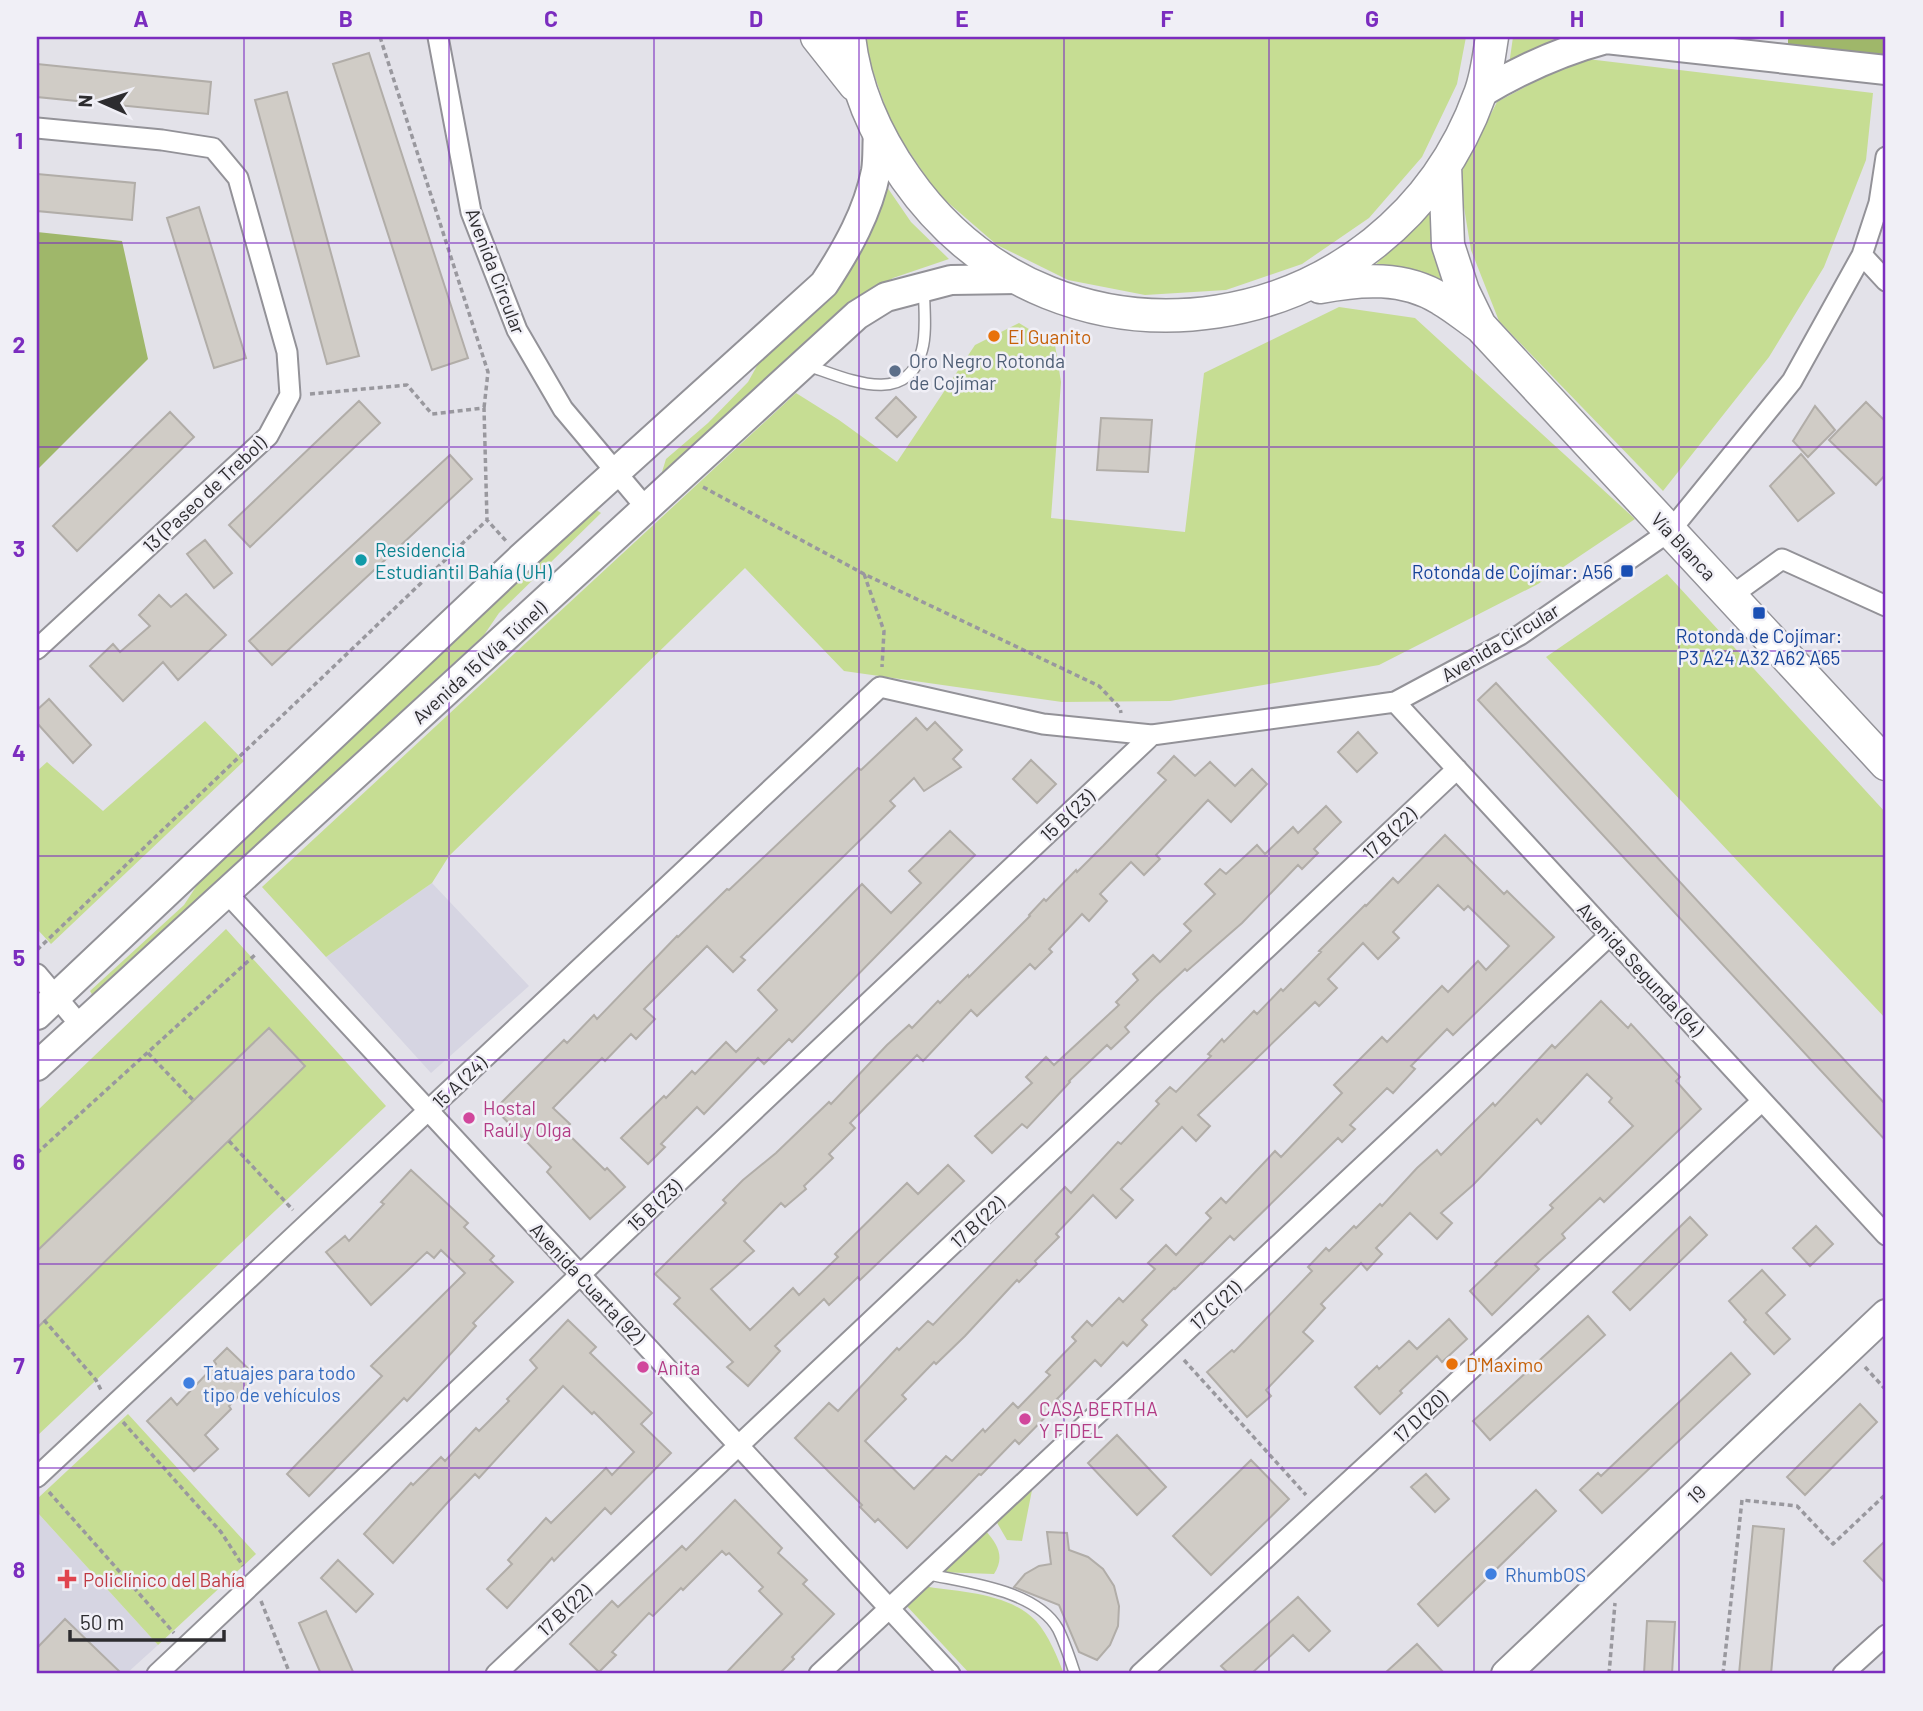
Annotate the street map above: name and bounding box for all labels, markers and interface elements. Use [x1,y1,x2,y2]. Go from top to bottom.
text: A [133,4,149,32]
text: B [339,4,353,32]
text: C [544,4,558,32]
text: D [749,4,763,32]
text: E [955,4,969,32]
text: F [1161,4,1174,32]
text: G [1365,4,1379,32]
text: H [1570,4,1584,32]
text: I [1779,4,1785,32]
north arrow [66,66,136,136]
text: N [73,94,96,108]
text: 1 [15,126,23,154]
street label: Avenida Circular [461,205,531,337]
place label: El Guanito [1008,325,1091,348]
marker: El Guanito [986,328,1002,344]
text: 2 [13,330,25,358]
place label: Oro Negro Rotonda de Cojímar [909,349,1065,394]
marker: Oro Negro Rotonda de Cojímar [887,363,903,379]
street label: 13 (Paseo de Trebol) [137,430,271,557]
street label: Vía Blanca [1647,507,1721,585]
text: 3 [13,534,25,562]
place label: Residencia Estudiantil Bahía (UH) [375,538,553,583]
marker: Residencia Estudiantil Bahía (UH) [353,552,369,568]
place label: Rotonda de Cojímar: A56 [1412,560,1613,583]
marker: Rotonda de Cojímar: A56 [1619,563,1635,579]
street label: Avenida 15 (Vía Túnel) [407,595,552,728]
street label: Avenida Circular [1437,598,1563,686]
marker: Rotonda de Cojímar: P3 A24 A32 A62 A65 [1751,605,1767,621]
place label: Rotonda de Cojímar: P3 A24 A32 A62 A65 [1676,624,1842,669]
text: 4 [12,738,26,766]
street label: 15 B (23) [1035,783,1100,846]
street label: 17 B (22) [1357,802,1422,864]
street label: Avenida Segunda (94) [1573,897,1710,1041]
text: 5 [13,943,25,971]
street label: 15 A (24) [427,1050,492,1113]
place label: Hostal Raúl y Olga [483,1096,571,1141]
marker: Hostal Raúl y Olga [461,1110,477,1126]
text: 6 [13,1147,25,1175]
street label: 15 B (23) [622,1173,687,1236]
street label: 17 B (22) [945,1191,1010,1253]
street label: Avenida Cuarta (92) [526,1217,651,1349]
street label: 17 C (21) [1185,1275,1246,1334]
text: 7 [13,1351,25,1379]
place label: D'Maximo [1466,1353,1543,1376]
place label: Anita [657,1356,700,1379]
marker: D'Maximo [1444,1356,1460,1372]
marker: Anita [635,1359,651,1375]
place label: Tatuajes para todo tipo de vehículos [203,1361,356,1406]
marker: Tatuajes para todo tipo de vehículos [181,1375,197,1391]
street label: 17 D (20) [1388,1384,1453,1447]
place label: CASA BERTHA Y FIDEL [1039,1397,1158,1442]
marker: CASA BERTHA Y FIDEL [1017,1411,1033,1427]
street label: 19 [1682,1480,1710,1508]
text: 8 [13,1555,25,1583]
place label: RhumbOS [1505,1563,1586,1586]
marker: RhumbOS [1483,1566,1499,1582]
place label: Policlínico del Bahía [83,1568,245,1591]
marker: Policlínico del Bahía [57,1569,77,1589]
street label: 17 B (22) [532,1579,597,1641]
scale bar [70,1599,224,1643]
text: 50 m [80,1609,124,1634]

